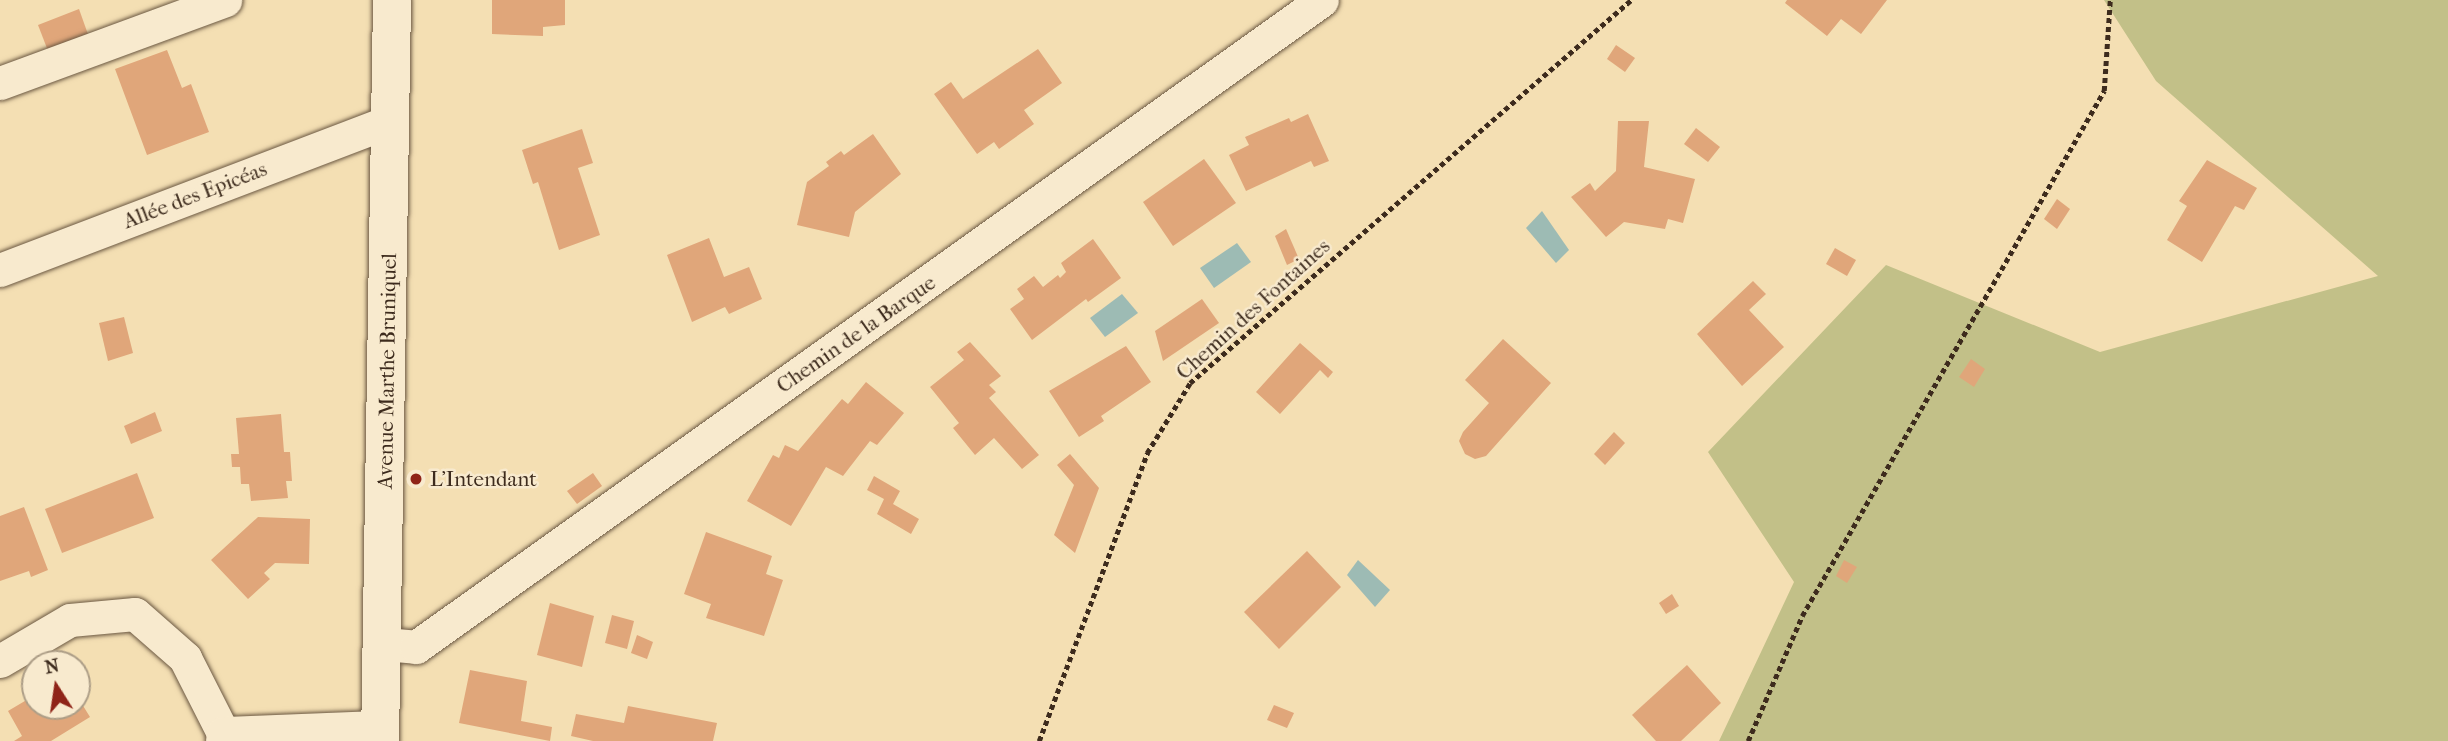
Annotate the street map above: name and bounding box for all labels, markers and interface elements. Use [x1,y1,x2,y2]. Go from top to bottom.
street label: Allée des Epicéas [120,156,270,234]
street label: Chemin des Fontaines [1171,233,1335,385]
street label: Avenue Marthe Bruniquel [372,253,402,489]
street label: Chemin de la Barque [772,270,940,398]
place label: L'Intendant [430,466,537,492]
marker: L'Intendant [408,471,424,487]
north arrow [21,650,91,720]
text: N [43,654,61,679]

